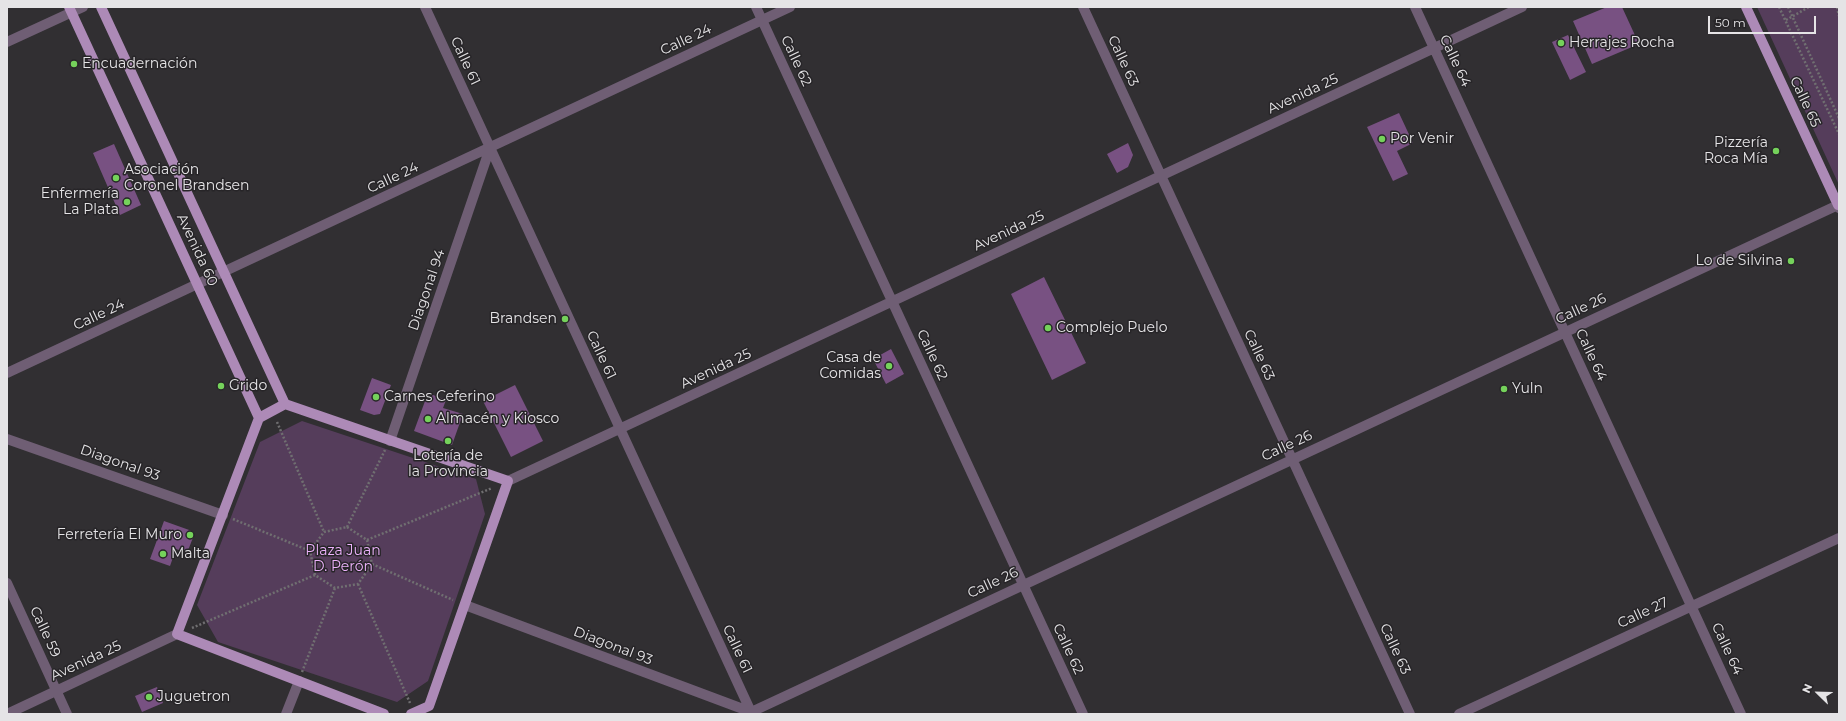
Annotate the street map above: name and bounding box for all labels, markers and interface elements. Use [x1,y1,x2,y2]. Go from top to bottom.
scale bar [1710,8,1818,34]
text: 50 m [1715,15,1746,30]
street label: Calle 24 [658,21,714,59]
street label: Calle 64 [1436,32,1474,90]
street label: Calle 62 [777,33,815,89]
street label: Calle 63 [1104,33,1142,89]
street label: Calle 61 [447,34,483,88]
place label: Herrajes Rocha [1569,35,1675,51]
marker: Herrajes Rocha [1556,38,1566,48]
place label: Encuadernación [82,56,197,72]
marker: Encuadernación [69,59,79,69]
street label: Avenida 25 [1265,70,1341,118]
street label: Calle 65 [1786,74,1824,130]
place label: Por Venir [1390,131,1454,147]
marker: Por Venir [1377,134,1387,144]
place label: Pizzería Roca Mía [1704,135,1768,168]
marker: Pizzería Roca Mía [1771,146,1781,156]
street label: Calle 24 [365,159,421,197]
place label: Asociación Coronel Brandsen [124,162,250,194]
marker: Asociación Coronel Brandsen [111,173,121,183]
place label: Enfermería La Plata [41,186,119,218]
marker: Enfermería La Plata [122,197,132,207]
street label: Avenida 25 [971,207,1047,255]
street label: Avenida 60 [173,211,221,289]
street label: Diagonal 94 [405,247,449,333]
place label: Lo de Silvina [1696,253,1783,269]
marker: Lo de Silvina [1786,256,1796,266]
street label: Calle 26 [1553,290,1609,328]
street label: Calle 24 [71,296,127,334]
place label: Brandsen [489,311,557,327]
marker: Brandsen [560,314,570,324]
place label: Complejo Puelo [1056,320,1168,336]
marker: Complejo Puelo [1043,323,1053,333]
street label: Calle 64 [1572,326,1610,384]
street label: Calle 62 [913,327,951,383]
street label: Calle 63 [1240,327,1278,383]
street label: Calle 61 [583,328,619,382]
street label: Avenida 25 [678,345,754,393]
place label: Casa de Comidas [819,350,881,382]
marker: Casa de Comidas [884,361,894,371]
place label: Grido [229,378,267,394]
marker: Grido [216,381,226,391]
place label: Yuln [1512,381,1543,397]
marker: Yuln [1499,384,1509,394]
place label: Carnes Ceferino [384,389,495,405]
marker: Carnes Ceferino [371,392,381,402]
place label: Almacén y Kiosco [436,411,559,427]
marker: Almacén y Kiosco [423,414,433,424]
street label: Calle 26 [1259,427,1315,465]
marker: Lotería de la Provincia [443,436,453,446]
street label: Diagonal 93 [78,441,162,485]
place label: Lotería de la Provincia [408,448,488,480]
place label: Ferretería El Muro [57,527,182,543]
marker: Ferretería El Muro [185,530,195,540]
park label: Plaza Juan D. Perón [305,543,381,576]
place label: Malta [171,546,210,562]
marker: Malta [158,549,168,559]
street label: Calle 26 [965,564,1021,602]
street label: Calle 27 [1615,594,1671,632]
street label: Calle 59 [26,604,64,660]
street label: Calle 64 [1708,620,1746,678]
street label: Calle 62 [1049,621,1087,677]
street label: Calle 63 [1376,621,1414,677]
street label: Calle 61 [719,622,755,676]
street label: Diagonal 93 [571,623,655,669]
street label: Avenida 25 [48,637,124,685]
north arrow [1798,673,1838,713]
text: N [1799,681,1815,695]
place label: Juguetron [157,689,230,705]
marker: Juguetron [144,692,154,702]

